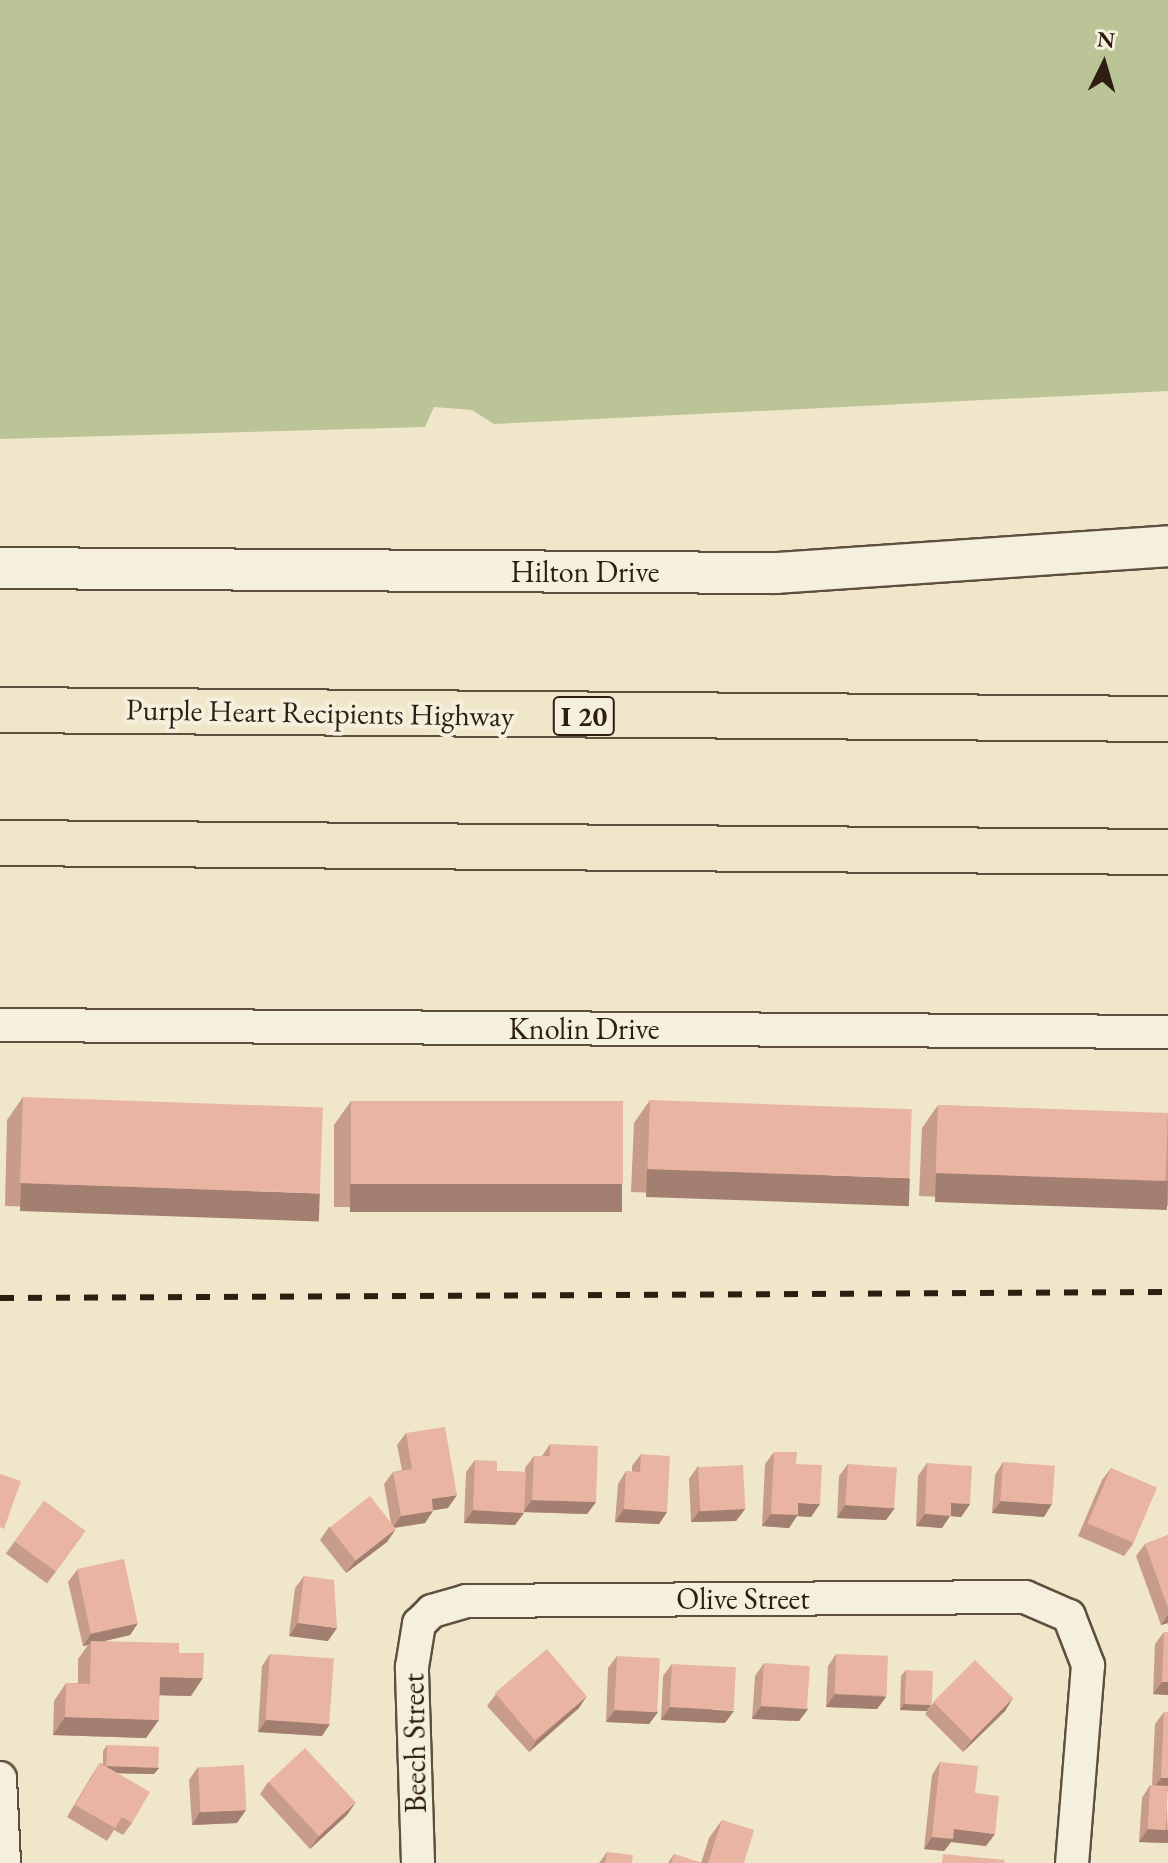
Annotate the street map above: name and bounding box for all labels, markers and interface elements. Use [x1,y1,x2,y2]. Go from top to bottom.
north arrow [1064,24,1144,104]
text: N [1096,24,1116,55]
street label: Hilton Drive [510,554,660,590]
street label: Purple Heart Recipients Highway [126,692,514,734]
road number: I 20 [552,692,616,740]
street label: Knolin Drive [508,1011,660,1047]
street label: Olive Street [676,1581,810,1617]
street label: Beech Street [396,1673,434,1813]

